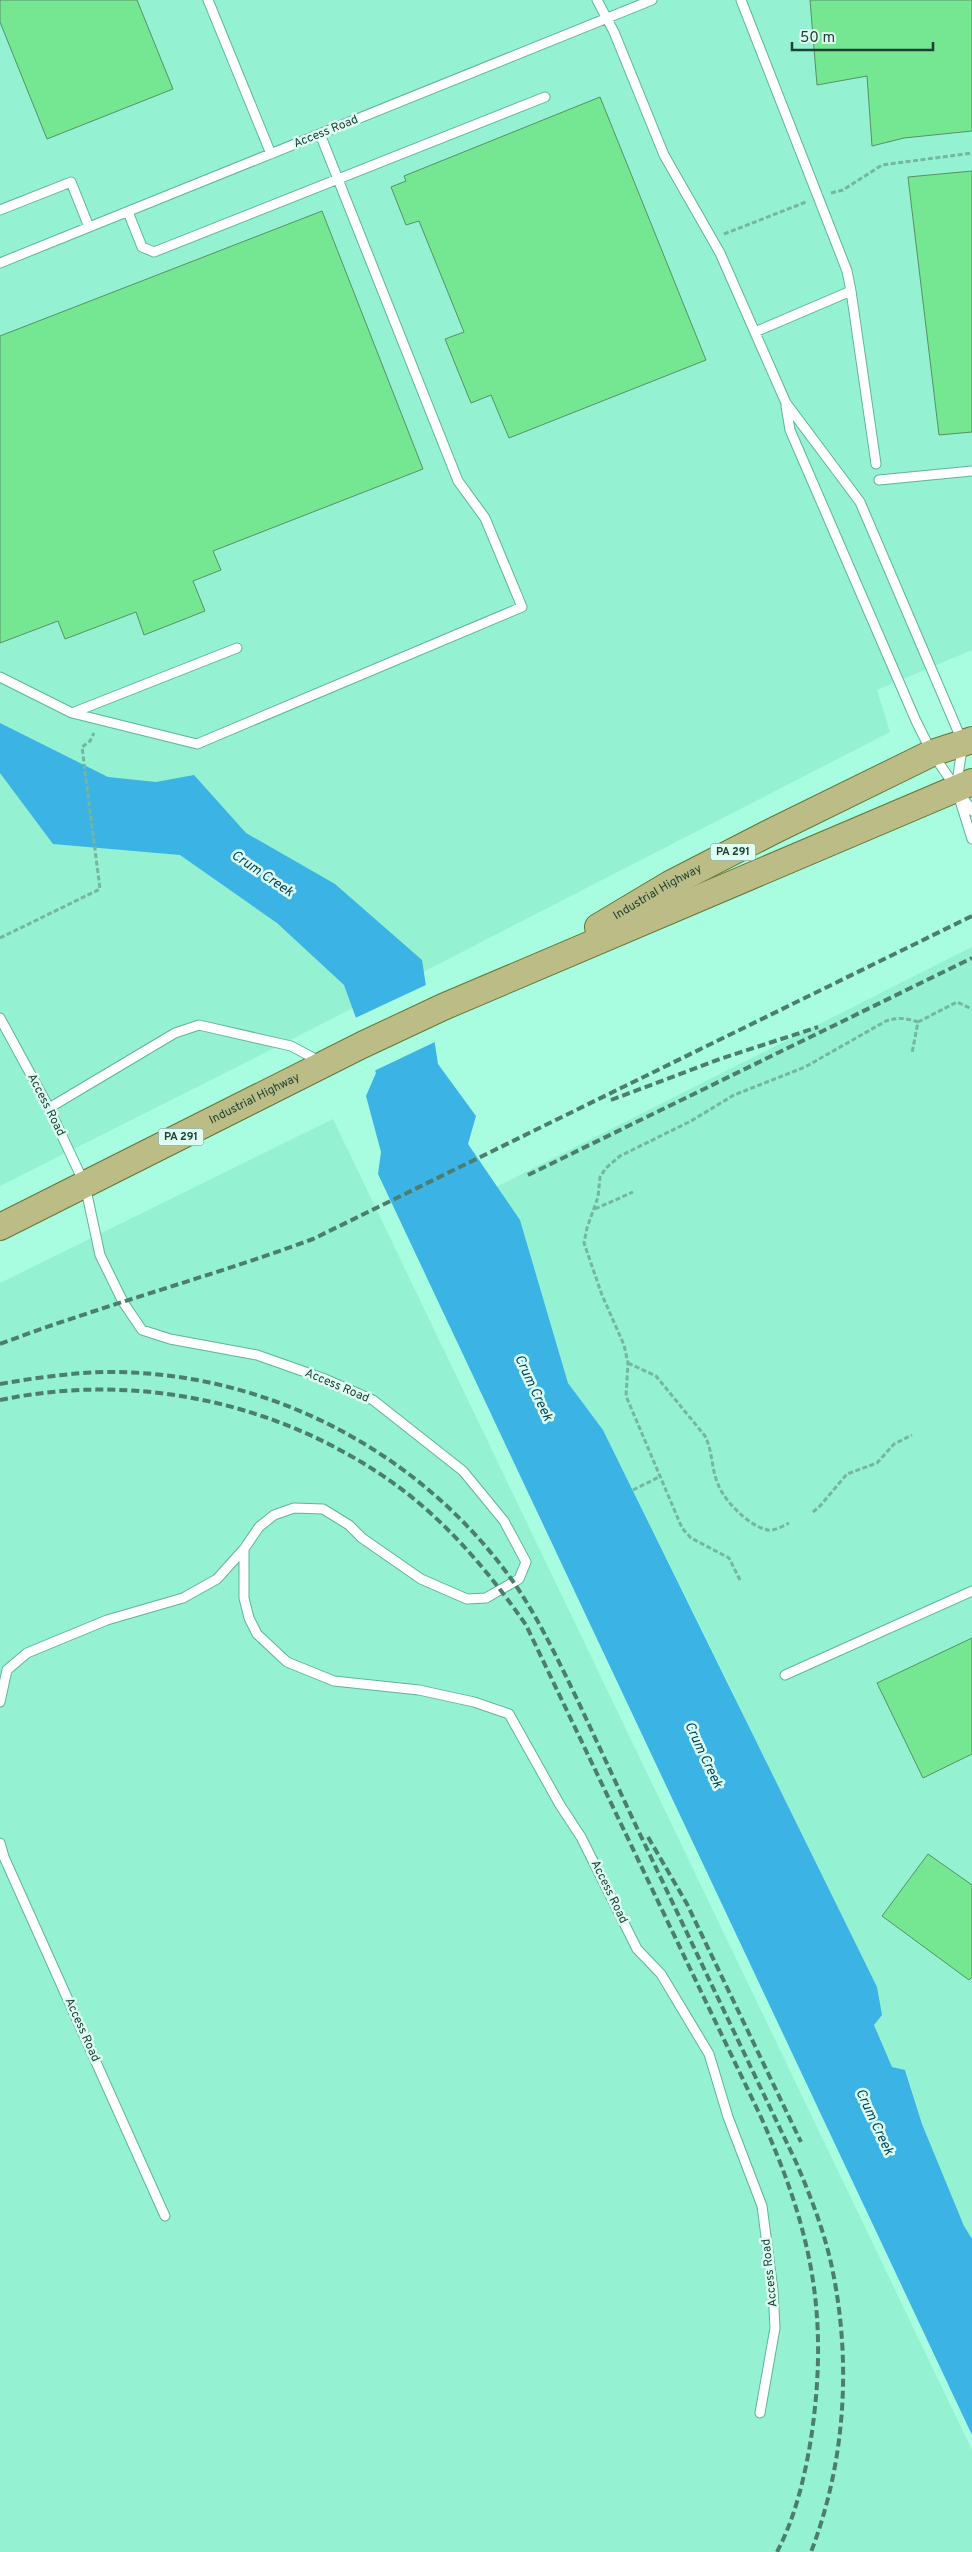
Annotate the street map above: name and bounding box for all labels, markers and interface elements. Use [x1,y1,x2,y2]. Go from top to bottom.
scale bar [792,20,933,52]
text: 50 m [800,29,835,48]
street label: Access Road [291,112,361,152]
road number: PA 291 [710,844,756,860]
water label: Crum Creek [228,847,297,902]
street label: Industrial Highway [610,861,705,924]
street label: Industrial Highway [207,1070,303,1128]
street label: Access Road [23,1071,69,1139]
road number: PA 291 [158,1128,204,1146]
water label: Crum Creek [510,1352,556,1425]
street label: Access Road [302,1365,372,1407]
water label: Crum Creek [680,1719,726,1792]
street label: Access Road [587,1858,631,1926]
street label: Access Road [61,1995,103,2065]
water label: Crum Creek [851,2086,897,2159]
street label: Access Road [758,2238,782,2308]

